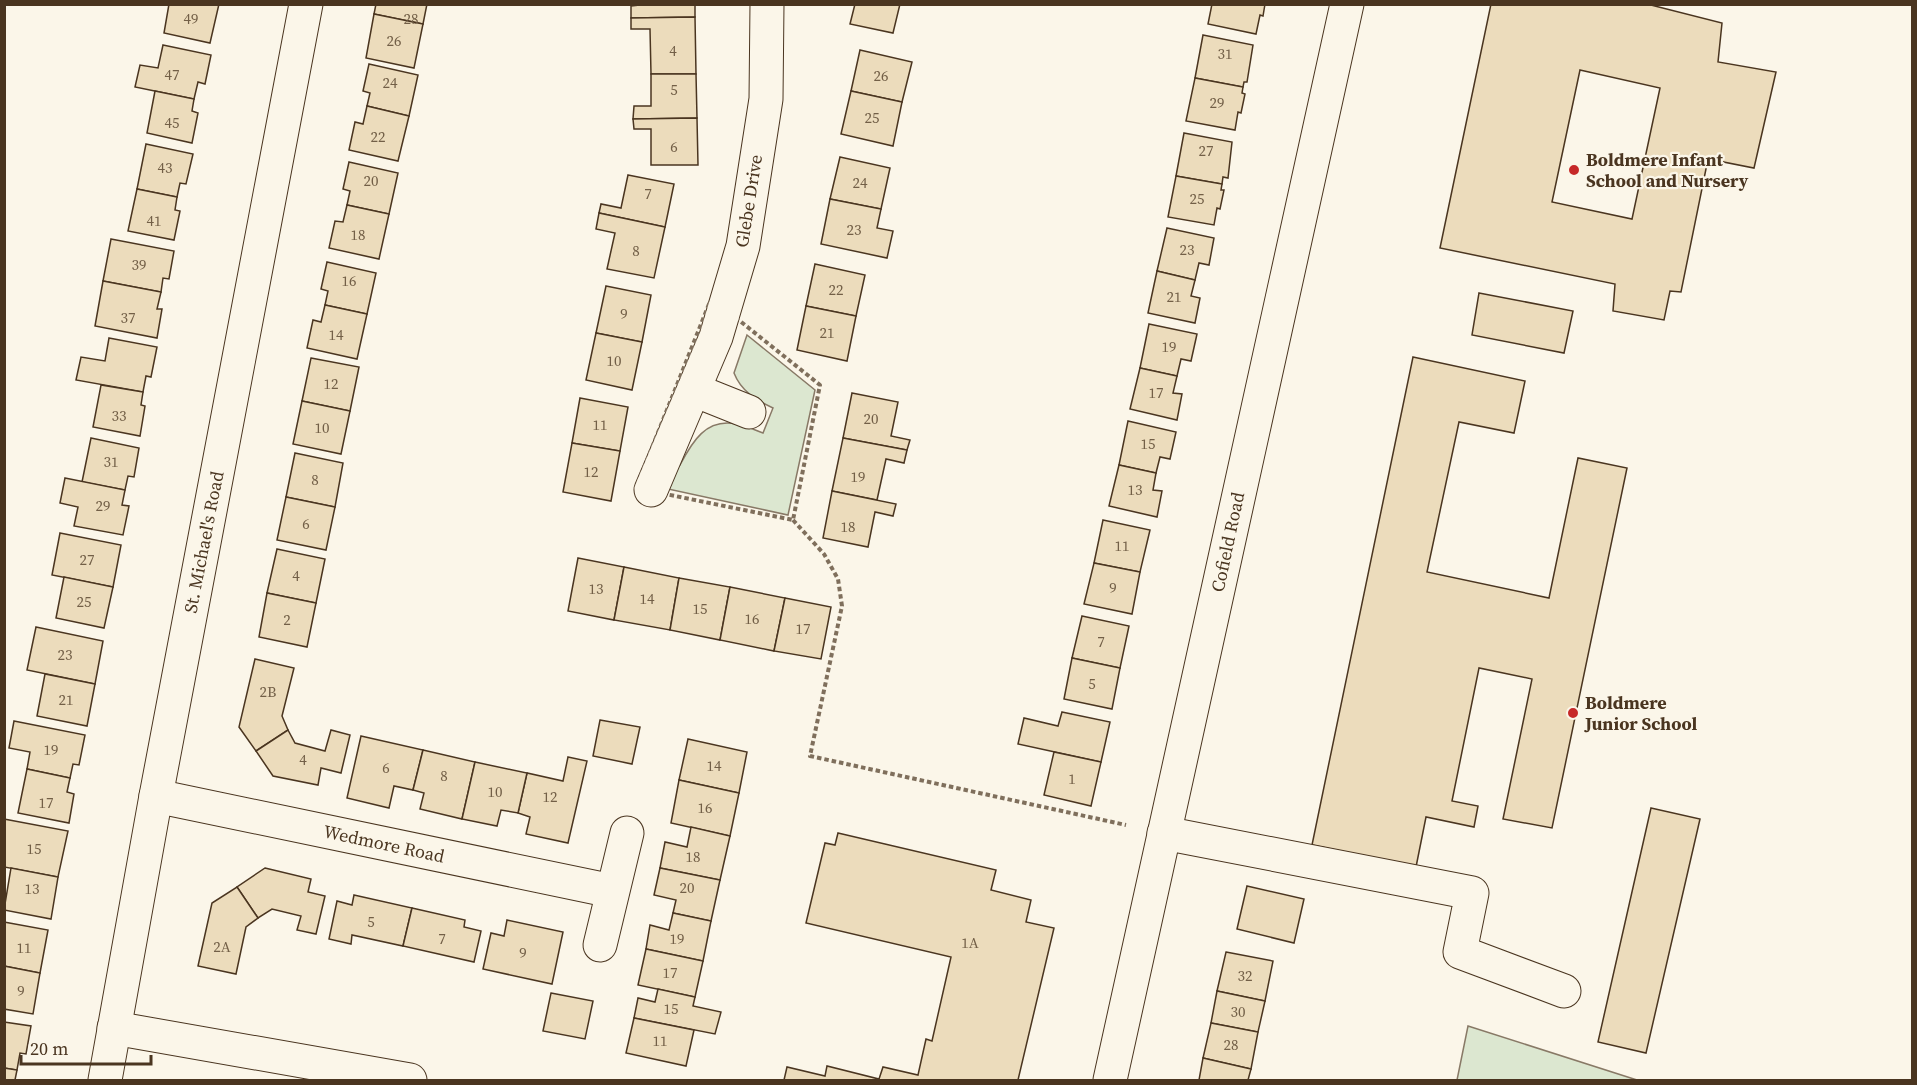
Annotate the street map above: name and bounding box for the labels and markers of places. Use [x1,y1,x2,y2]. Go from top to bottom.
place label: Boldmere Infant School and Nursery [1586,147,1749,193]
marker: Boldmere Infant School and Nursery [1567,163,1581,177]
place label: Boldmere Junior School [1584,690,1698,736]
marker: Boldmere Junior School [1566,706,1580,720]

